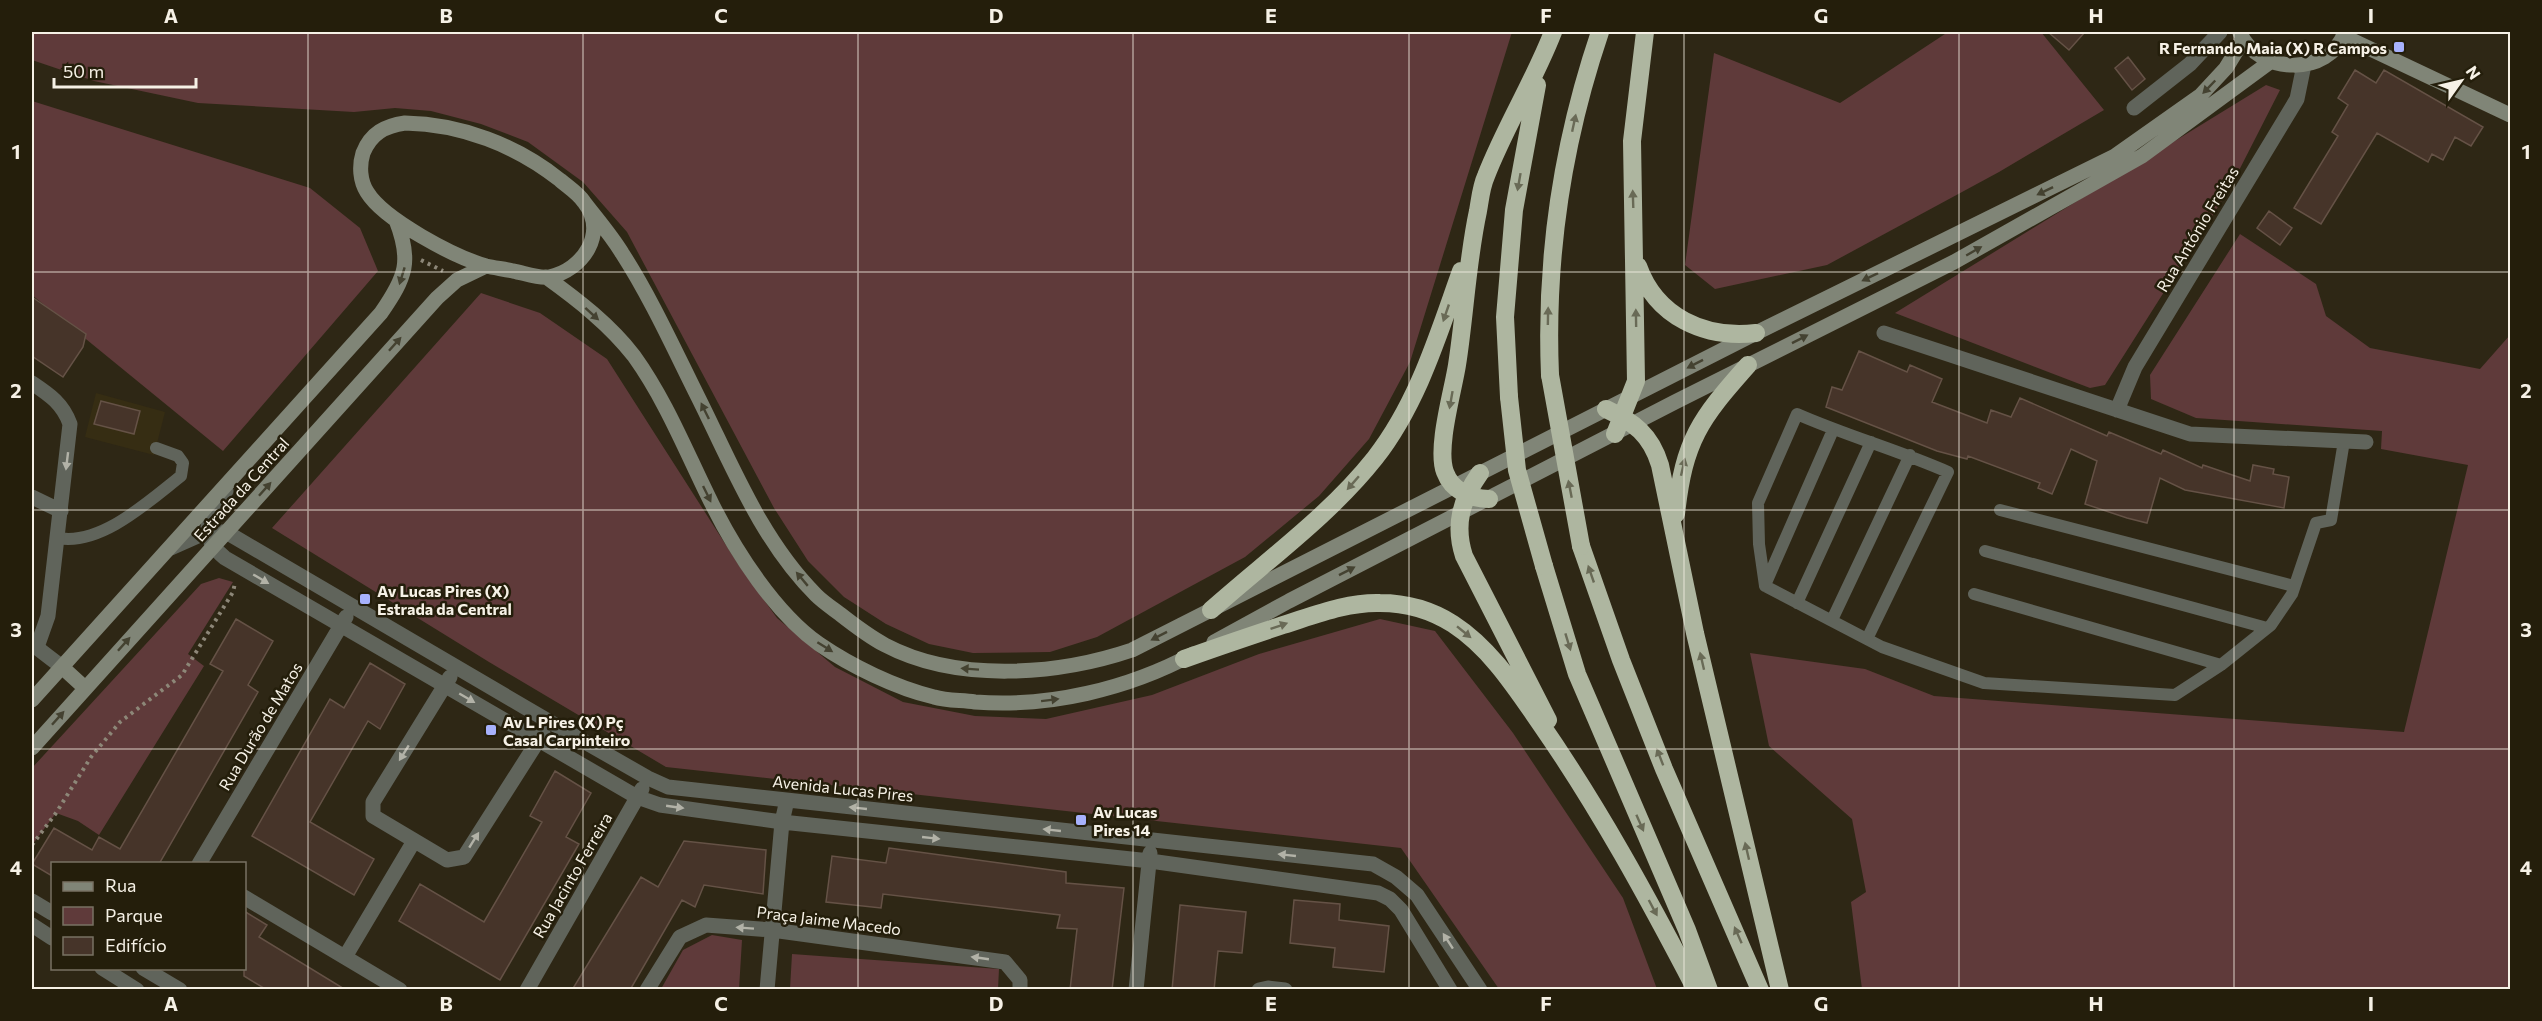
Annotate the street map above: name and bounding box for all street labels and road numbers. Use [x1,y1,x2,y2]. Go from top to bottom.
street label: Rua António Freitas [2152,163,2242,295]
street label: Estrada da Central [189,433,293,545]
street label: Rua Durão de Matos [214,658,306,794]
street label: Avenida Lucas Pires [772,771,914,805]
street label: Rua Jacinto Ferreira [528,809,616,941]
street label: Praça Jaime Macedo [756,902,902,938]

